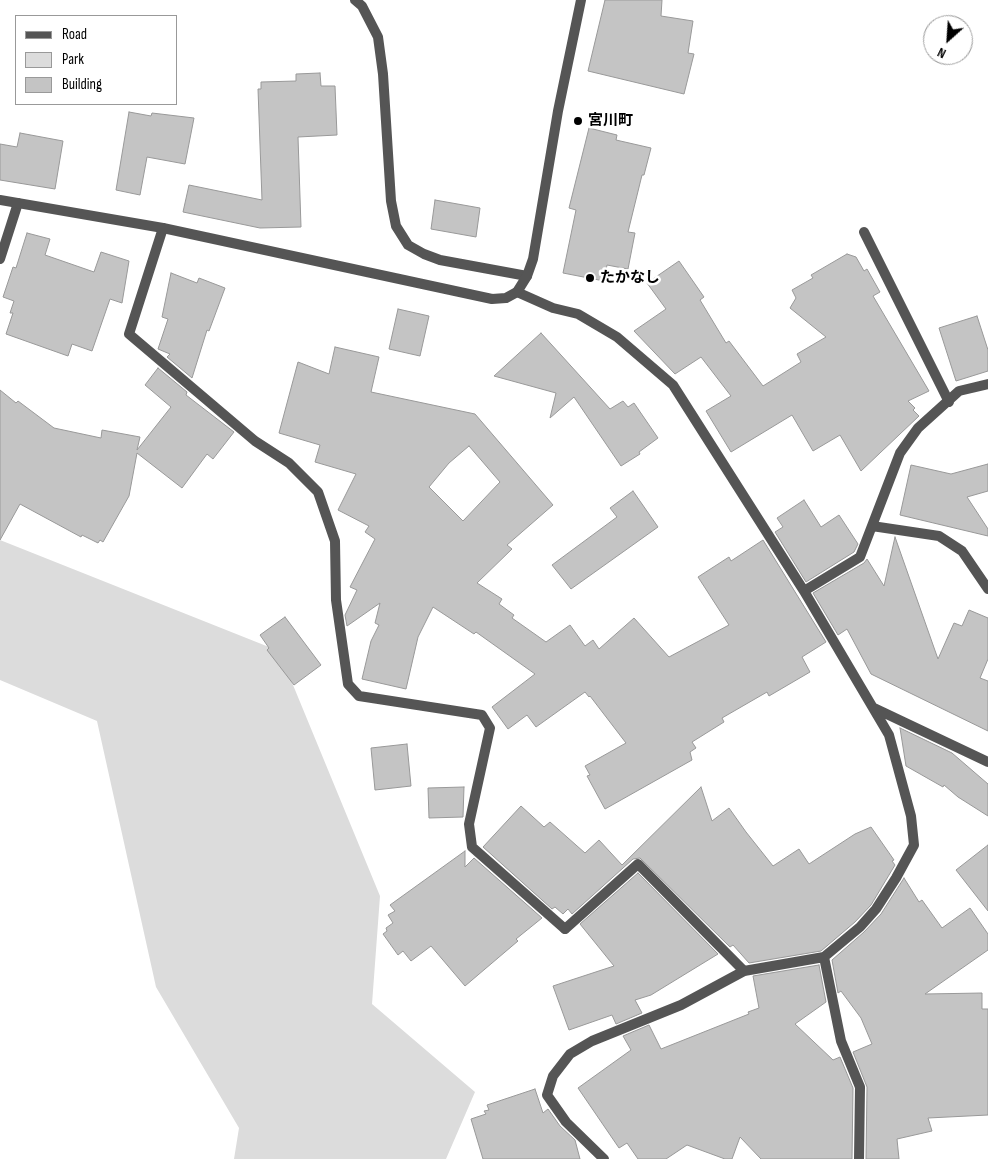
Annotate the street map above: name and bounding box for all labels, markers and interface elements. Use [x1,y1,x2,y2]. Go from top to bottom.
legend [15,15,178,105]
north arrow [923,15,973,65]
text: Road [62,25,87,44]
text: N [935,44,949,62]
text: Park [62,50,84,69]
text: Building [62,75,102,94]
place label: 宮川町 [588,112,633,130]
marker: 宮川町 [572,115,584,127]
place label: たかなし [600,269,660,287]
marker: たかなし [584,272,596,284]

